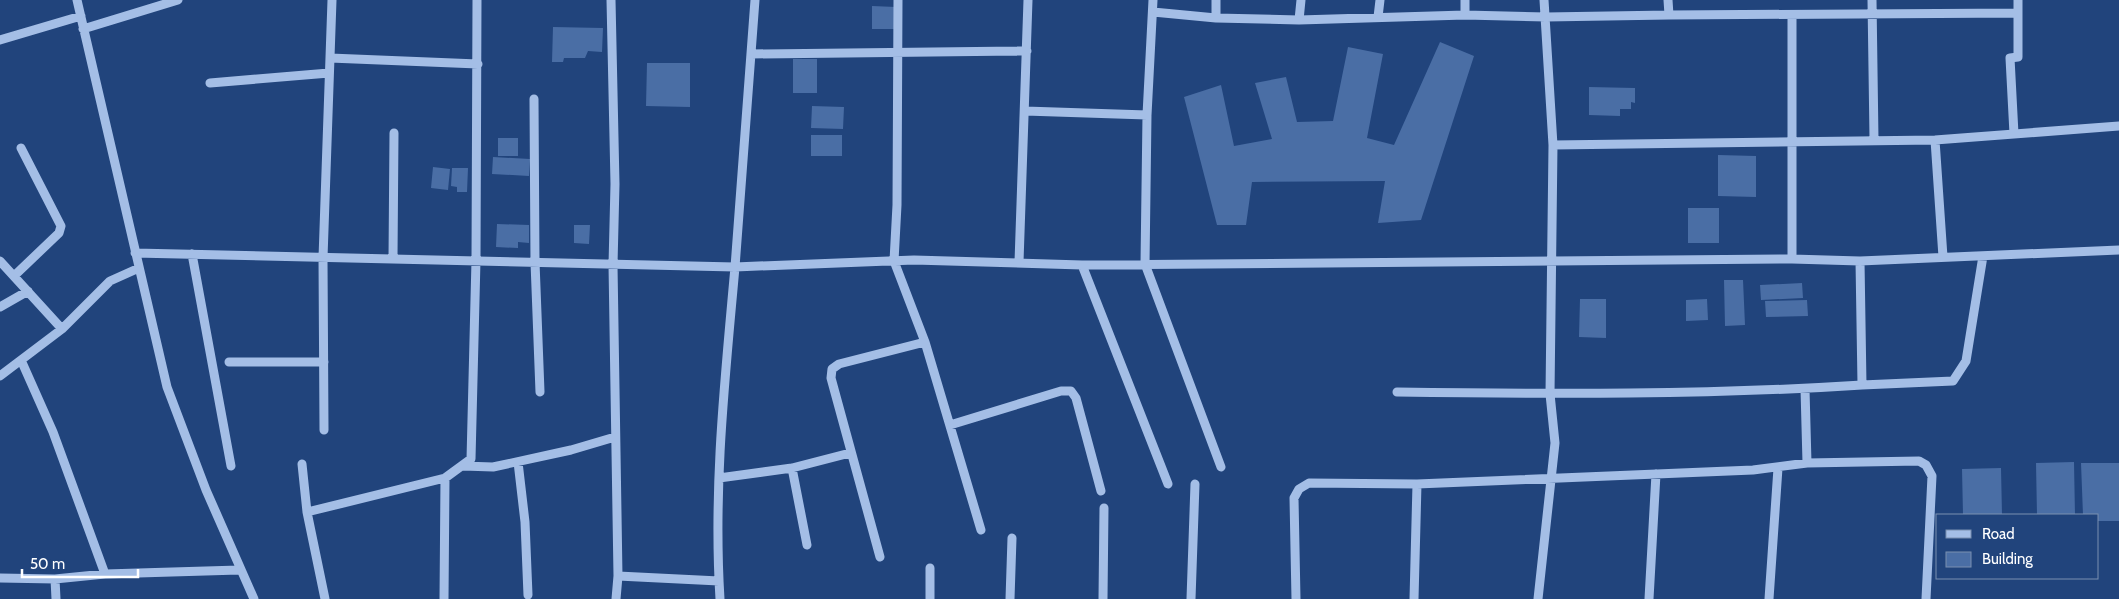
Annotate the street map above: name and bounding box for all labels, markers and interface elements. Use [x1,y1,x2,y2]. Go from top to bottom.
legend [1936,514,2099,579]
text: Road [1982,525,2015,543]
scale bar [22,546,139,578]
text: Building [1982,550,2033,568]
text: 50 m [30,555,65,573]

